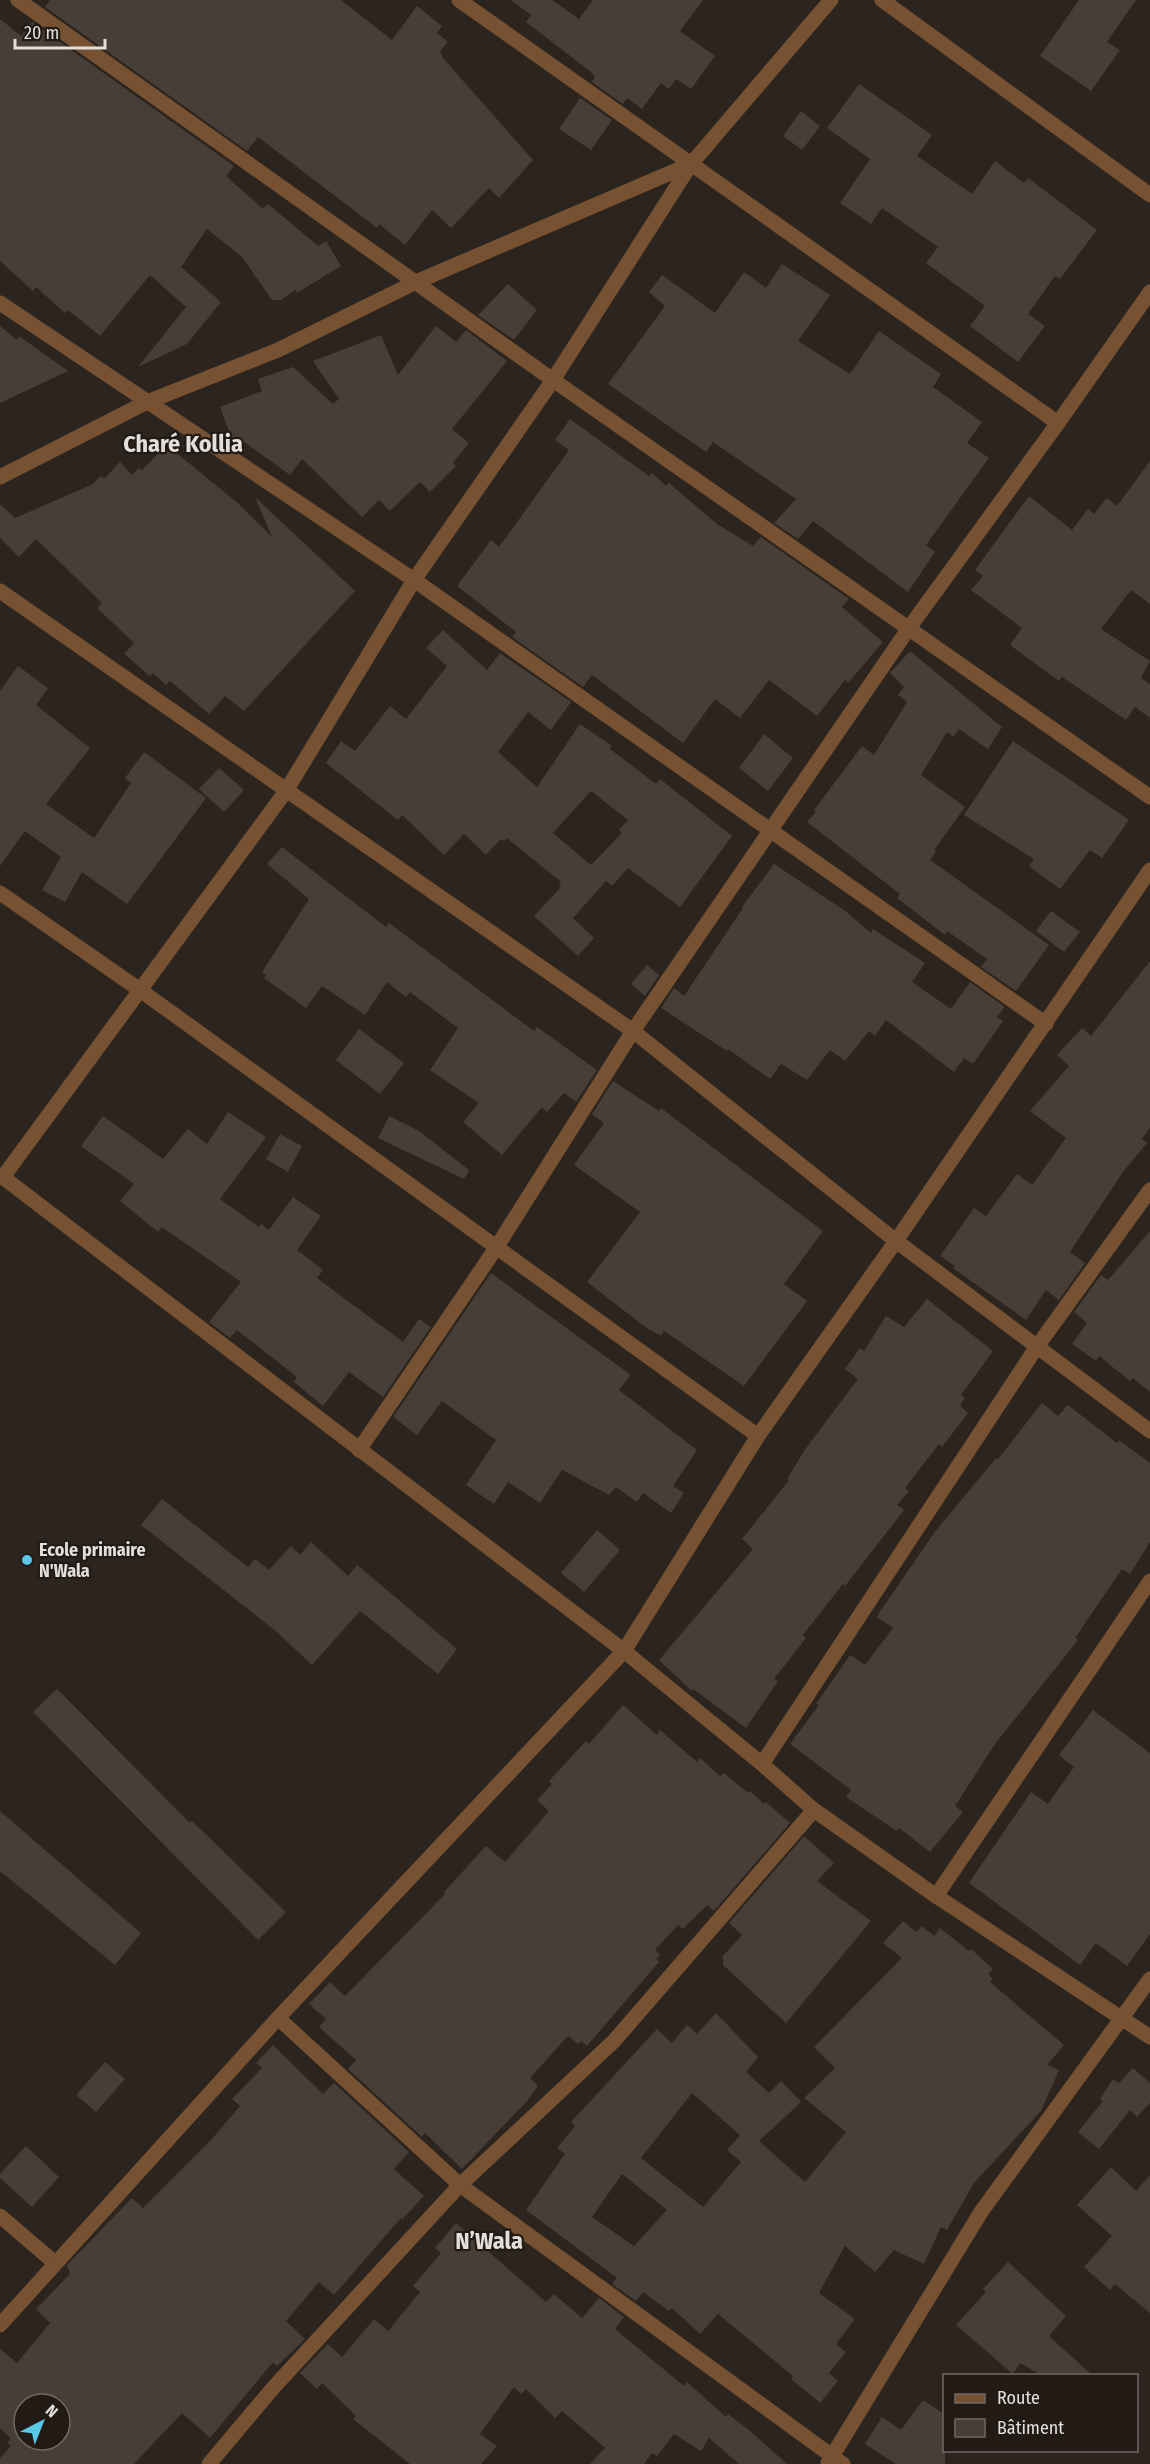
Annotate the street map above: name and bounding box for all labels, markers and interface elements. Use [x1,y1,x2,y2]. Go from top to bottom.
scale bar [15,12,105,50]
text: 20 m [24,22,59,44]
district label: Charé Kollia [123,430,243,458]
place label: Ecole primaire N'Wala [39,1539,146,1582]
marker: Ecole primaire N'Wala [20,1553,34,1567]
district label: N’Wala [455,2227,523,2255]
legend [943,2374,1138,2452]
text: Route [997,2387,1040,2409]
north arrow [12,2392,72,2452]
text: N [42,2401,62,2421]
text: Bâtiment [997,2417,1064,2439]

